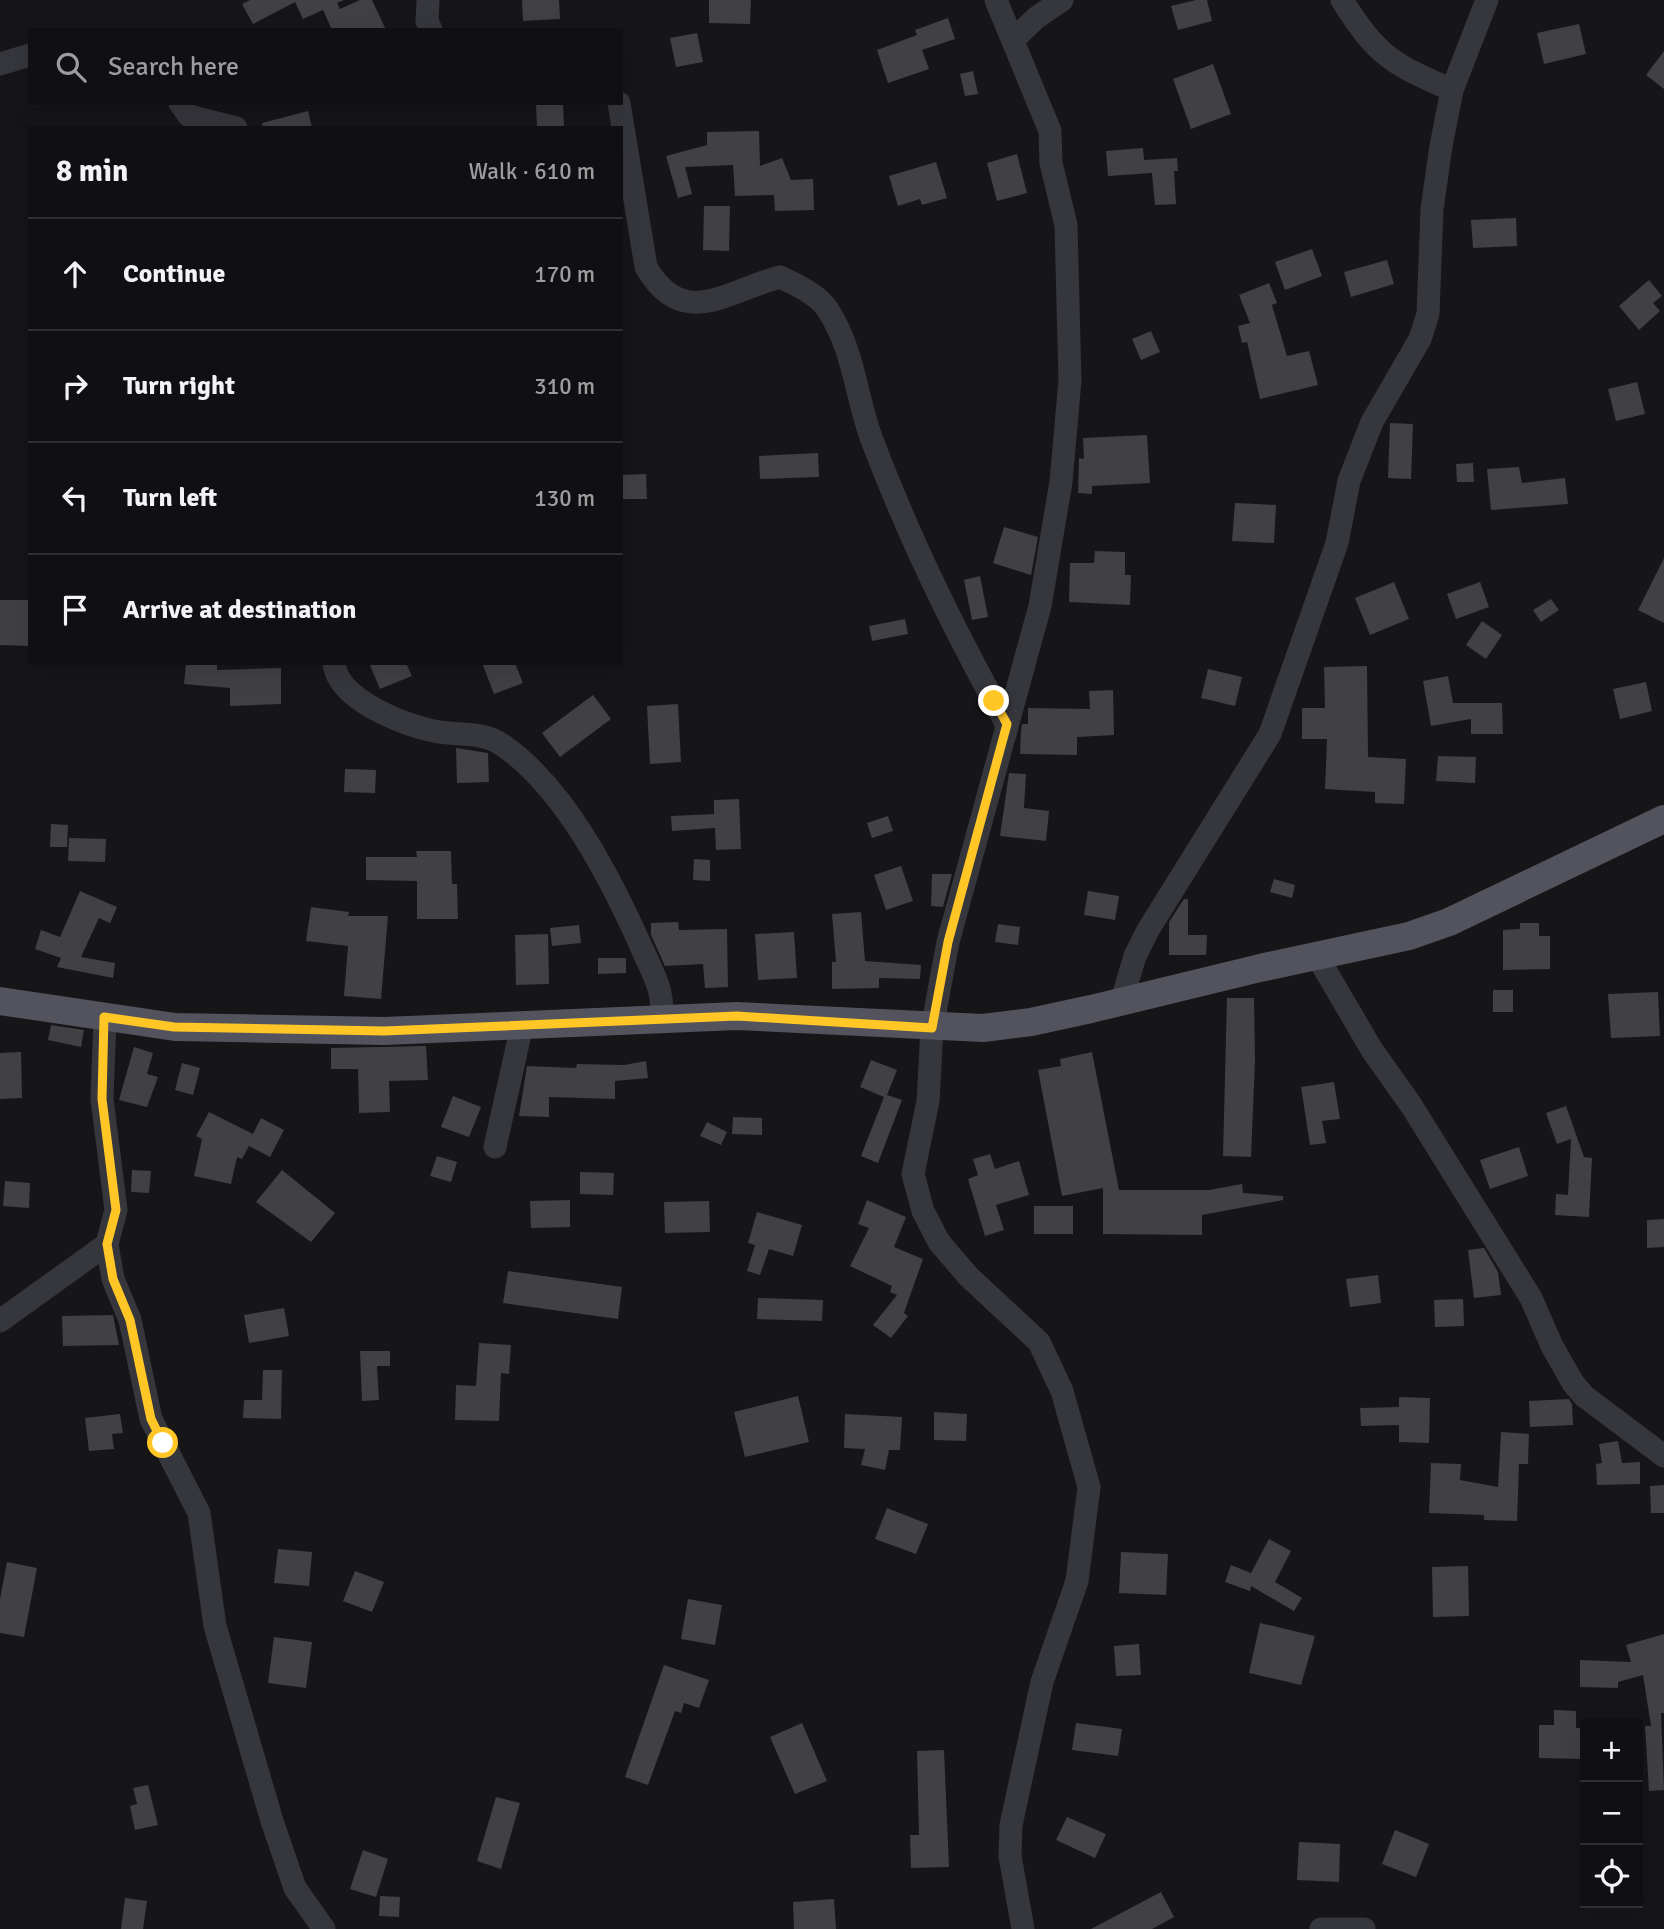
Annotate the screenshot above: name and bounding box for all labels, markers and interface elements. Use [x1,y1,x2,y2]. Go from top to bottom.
search box [28,28,623,105]
icon: search [52,48,90,86]
text: Search here [108,51,239,83]
text: 8 min [56,153,128,190]
text: Walk · 610 m [469,157,595,186]
icon: ahead [56,255,94,293]
text: Continue [123,258,225,290]
text: 170 m [534,260,595,289]
icon: right [56,367,94,405]
text: Turn right [123,370,235,402]
text: 310 m [534,372,595,401]
icon: left [56,479,94,517]
text: Turn left [123,482,217,514]
text: 130 m [534,484,595,513]
icon: arrive [56,591,94,629]
text: Arrive at destination [123,594,356,626]
route end [978,685,1009,716]
route start [147,1427,178,1458]
map controls [1580,1719,1643,1908]
button: + [1580,1719,1643,1782]
button: − [1580,1782,1643,1845]
button: locate [1580,1845,1643,1908]

